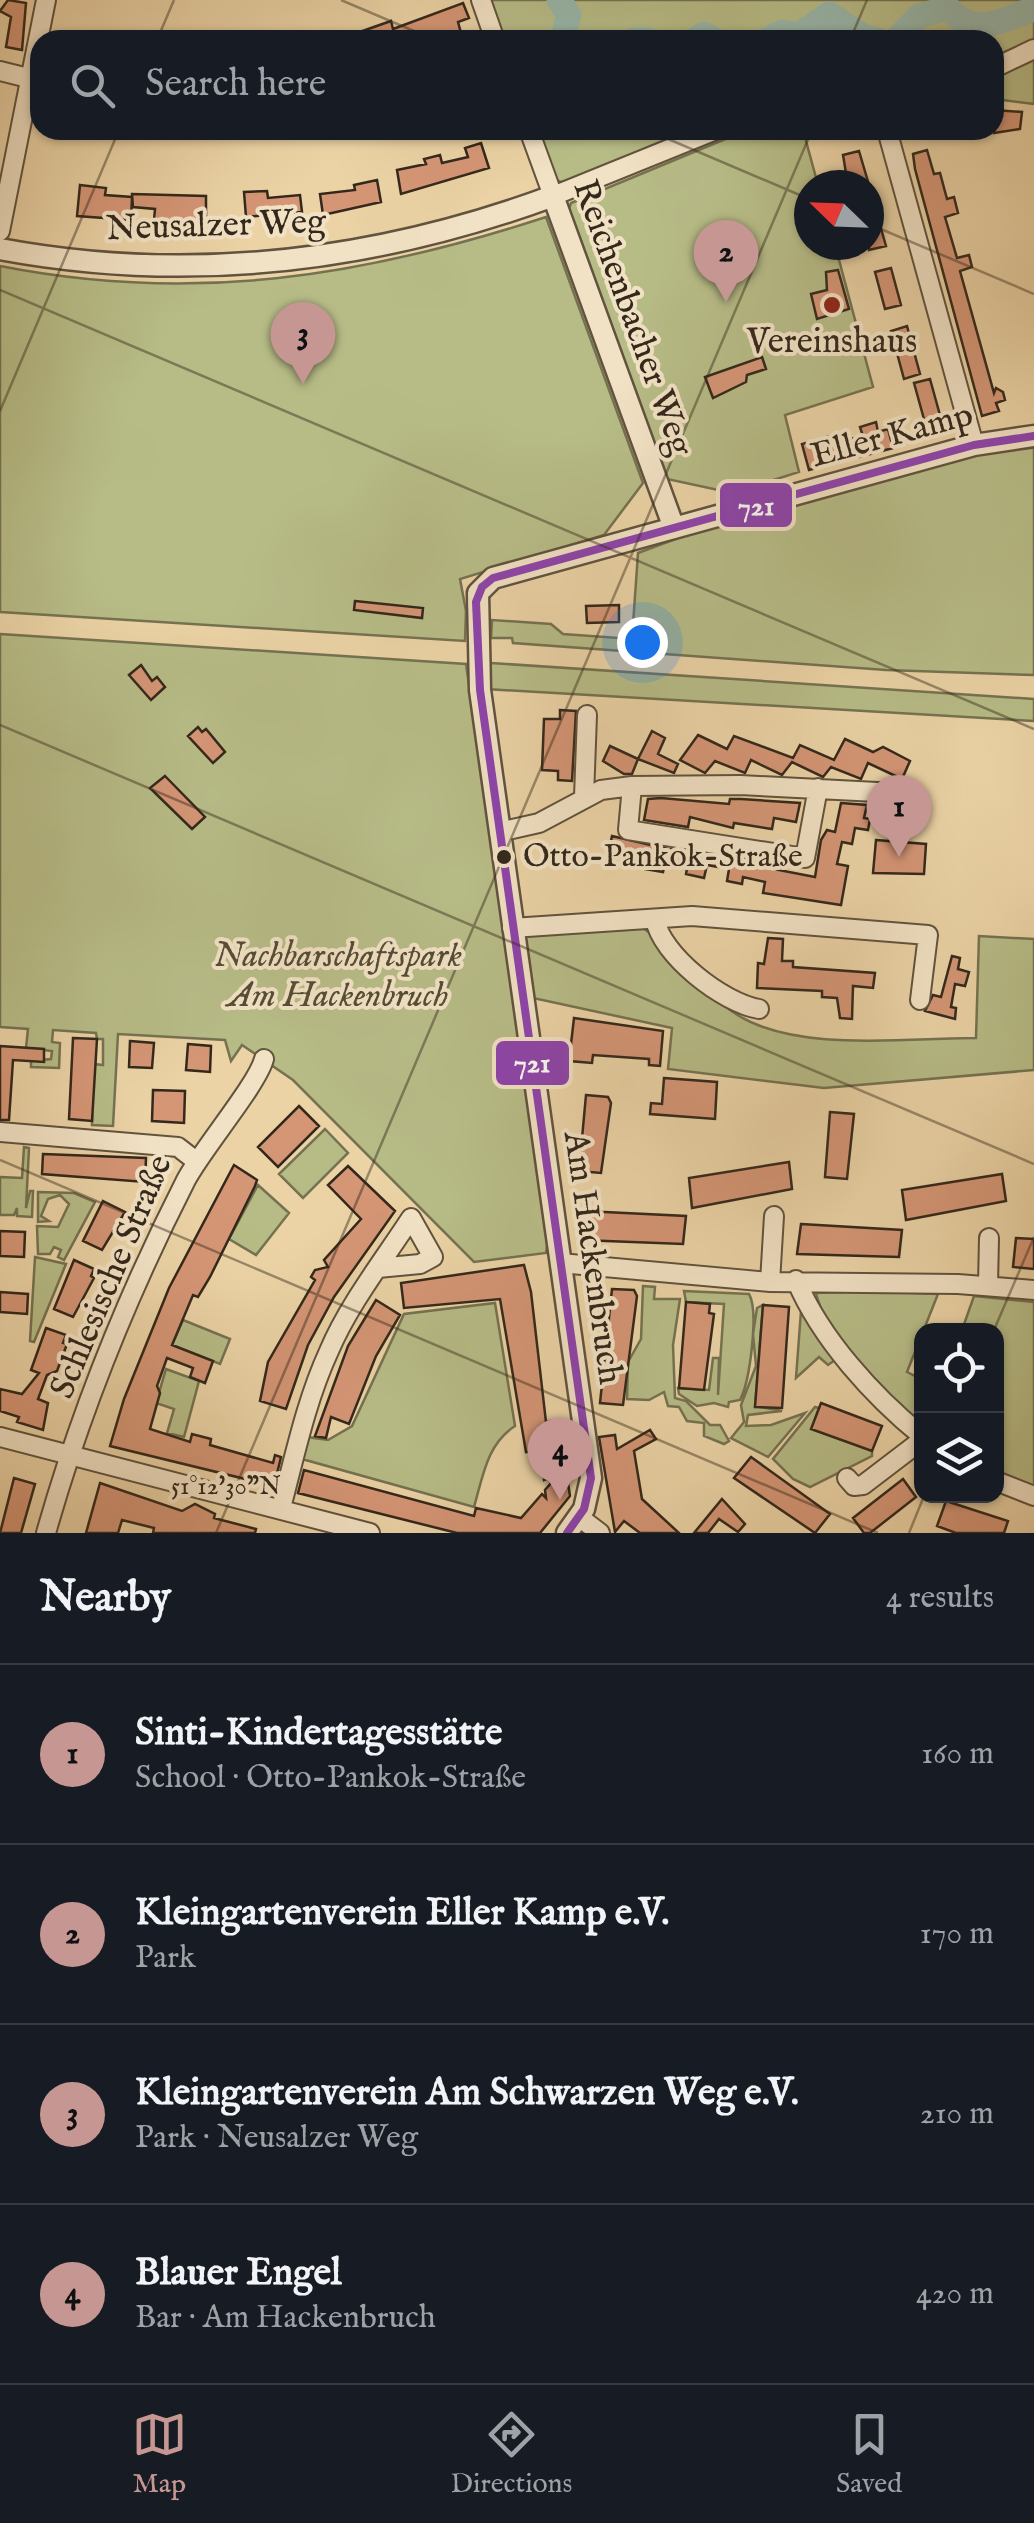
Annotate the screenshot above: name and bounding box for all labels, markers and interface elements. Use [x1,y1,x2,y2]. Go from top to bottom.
search box [30,30,1004,140]
icon: search [65,58,120,113]
text: Search here [145,61,326,109]
north arrow [794,170,884,260]
street label: Reichenbacher Weg [561,174,703,463]
street label: Neusalzer Weg [105,200,328,252]
pin: 2 [694,220,758,302]
marker: Vereinshaus [821,294,843,316]
pin: 3 [270,302,336,384]
place label: Vereinshaus [746,320,917,365]
street label: Eller Kamp [806,393,978,479]
line badge: 721 [718,481,794,529]
text: 721 [738,490,774,525]
your location [617,617,668,668]
pin: 1 [866,774,932,857]
place label: Otto-Pankok-Straße [523,837,803,878]
marker: Otto-Pankok-Straße [494,847,514,867]
park label: Nachbarschaftspark Am Hackenbruch [214,934,462,1019]
line badge: 721 [494,1039,571,1087]
text: 721 [514,1047,550,1082]
street label: Am Hackenbruch [552,1128,632,1388]
street label: Schlesische Straße [40,1148,184,1406]
map controls [914,1323,1004,1503]
button: locate [914,1323,1004,1413]
button: layers [914,1413,1004,1503]
pin: 4 [528,1418,592,1500]
text: 51°12'30"N [171,1471,281,1503]
text: Nearby [40,1572,171,1625]
text: 4 results [886,1578,994,1619]
text: Sinti-Kindertagesstätte [135,1710,502,1758]
text: 1 [67,1734,78,1775]
text: 160 m [921,1734,994,1775]
text: School · Otto-Pankok-Straße [135,1758,526,1799]
text: Kleingartenverein Eller Kamp e.V. [135,1890,669,1938]
text: 2 [65,1914,80,1955]
text: 170 m [920,1914,994,1955]
text: Park [135,1938,196,1979]
text: Kleingartenverein Am Schwarzen Weg e.V. [135,2070,799,2118]
text: 3 [67,2094,78,2135]
text: 210 m [920,2094,994,2135]
text: Park · Neusalzer Weg [135,2118,418,2159]
text: Blauer Engel [135,2250,341,2298]
text: 4 [65,2274,80,2315]
text: 420 m [916,2274,994,2315]
text: Bar · Am Hackenbruch [135,2298,436,2339]
tab: Map [132,2407,187,2502]
tab: Directions [450,2407,572,2502]
tab: Saved [836,2407,902,2502]

